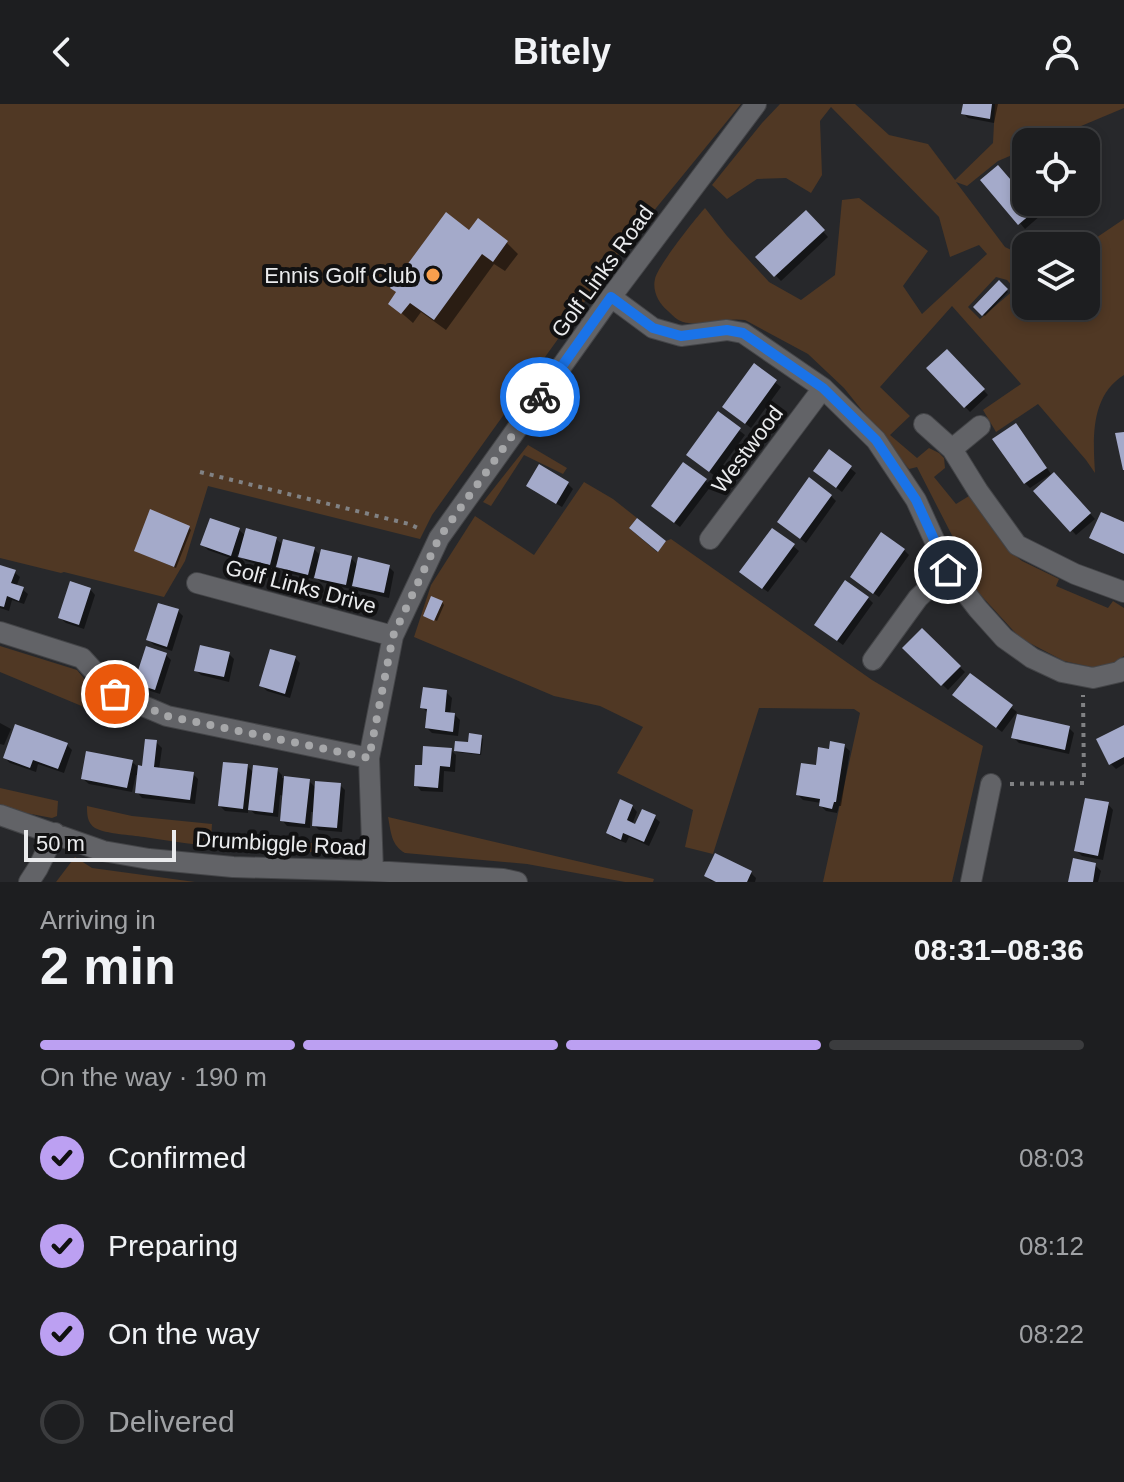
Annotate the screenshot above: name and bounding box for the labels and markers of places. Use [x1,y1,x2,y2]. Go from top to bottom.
place label: Ennis Golf Club [264,263,417,288]
marker: Ennis Golf Club [424,266,442,284]
pin [914,536,982,604]
pin [81,660,149,728]

